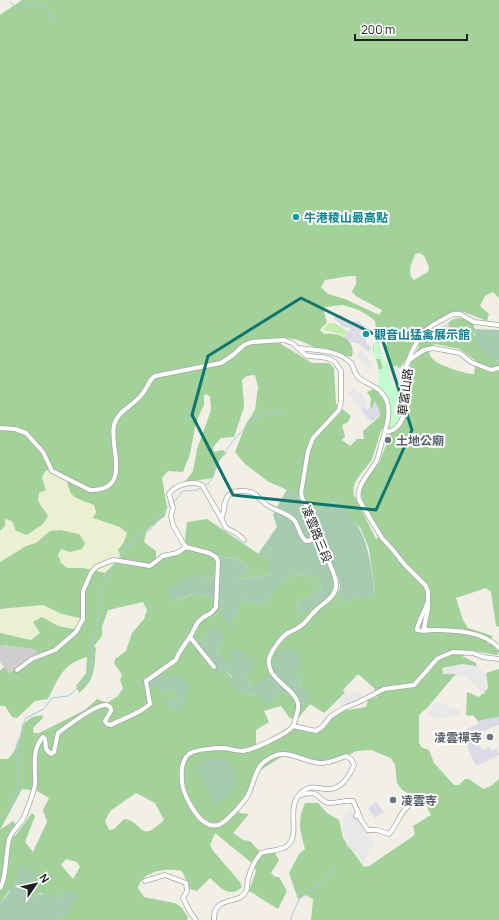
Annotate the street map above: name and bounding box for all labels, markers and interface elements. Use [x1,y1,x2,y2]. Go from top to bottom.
scale bar [355,16,467,42]
text: 200 m [361,21,395,38]
place label: 牛港稜山最高點 [304,209,388,226]
marker: 牛港稜山最高點 [291,212,301,222]
place label: 觀音山猛禽展示館 [374,326,470,343]
marker: 觀音山猛禽展示館 [361,329,371,339]
street label: 華富山路 [394,367,416,417]
place label: 土地公廟 [396,432,444,449]
marker: 土地公廟 [383,435,393,445]
street label: 凌雲路三段 [298,503,336,565]
place label: 凌雲禪寺 [434,729,482,746]
marker: 凌雲禪寺 [485,732,495,742]
place label: 凌雲寺 [401,792,437,809]
marker: 凌雲寺 [388,795,398,805]
north arrow [16,864,56,904]
text: N [36,871,53,886]

